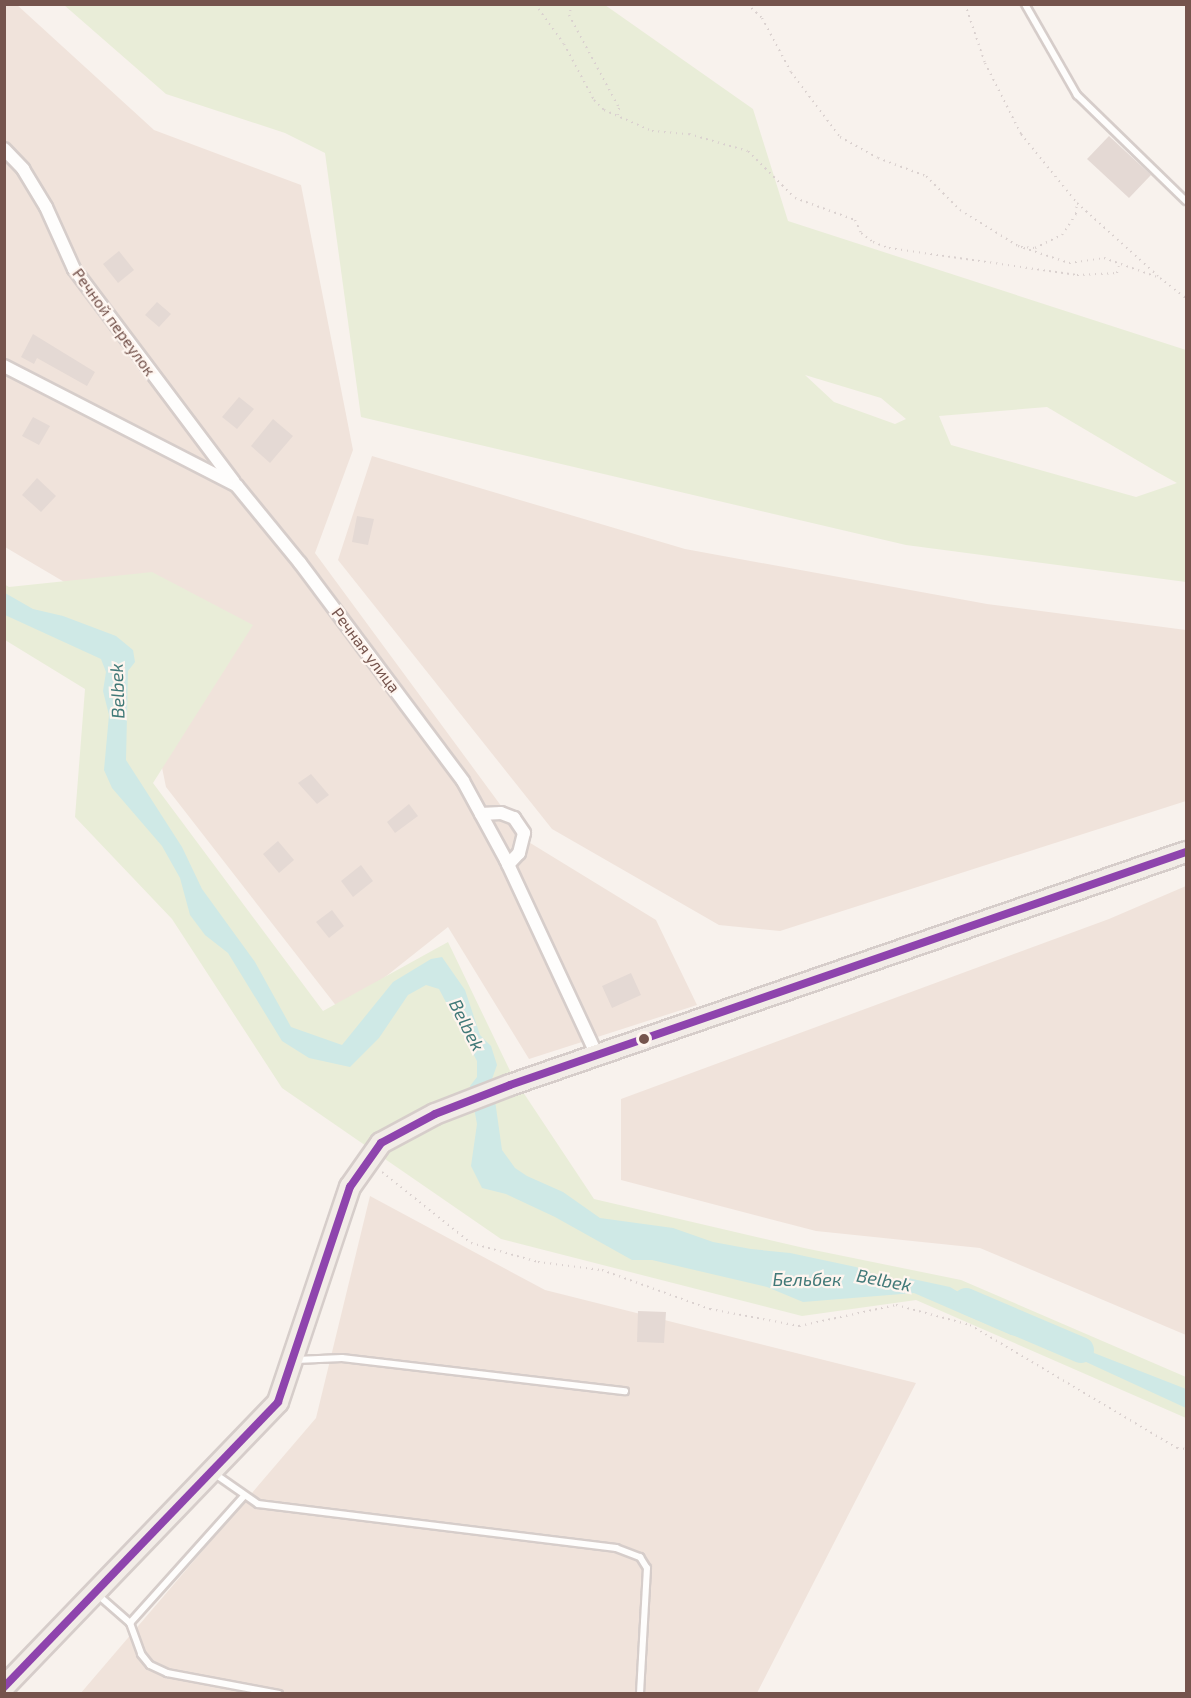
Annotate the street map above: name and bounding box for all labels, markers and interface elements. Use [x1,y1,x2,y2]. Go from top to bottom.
street label: Речной переулок [69,264,159,380]
street label: Речная улица [328,604,404,696]
water label: Belbek [105,663,129,719]
water label: Belbek [445,995,489,1055]
unlabelled marker [638,1033,650,1045]
water label: Belbek [855,1264,913,1296]
water label: Бельбек [772,1268,842,1290]

